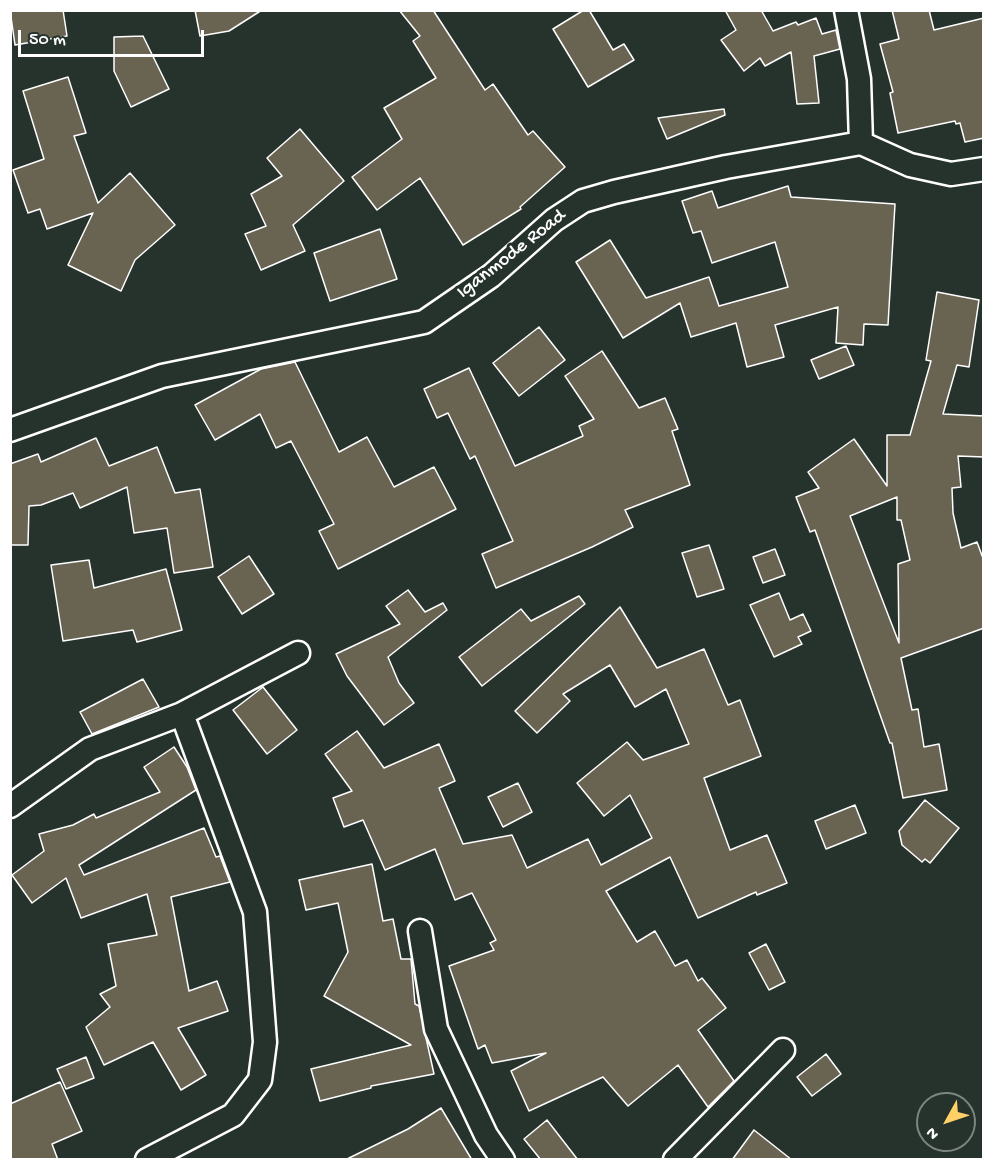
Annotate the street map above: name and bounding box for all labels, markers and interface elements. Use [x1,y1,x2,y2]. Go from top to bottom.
scale bar [21,18,207,56]
text: 50 m [29,30,66,51]
street label: Iganmode Road [453,205,571,305]
north arrow [916,1092,976,1152]
text: N [923,1123,944,1143]

